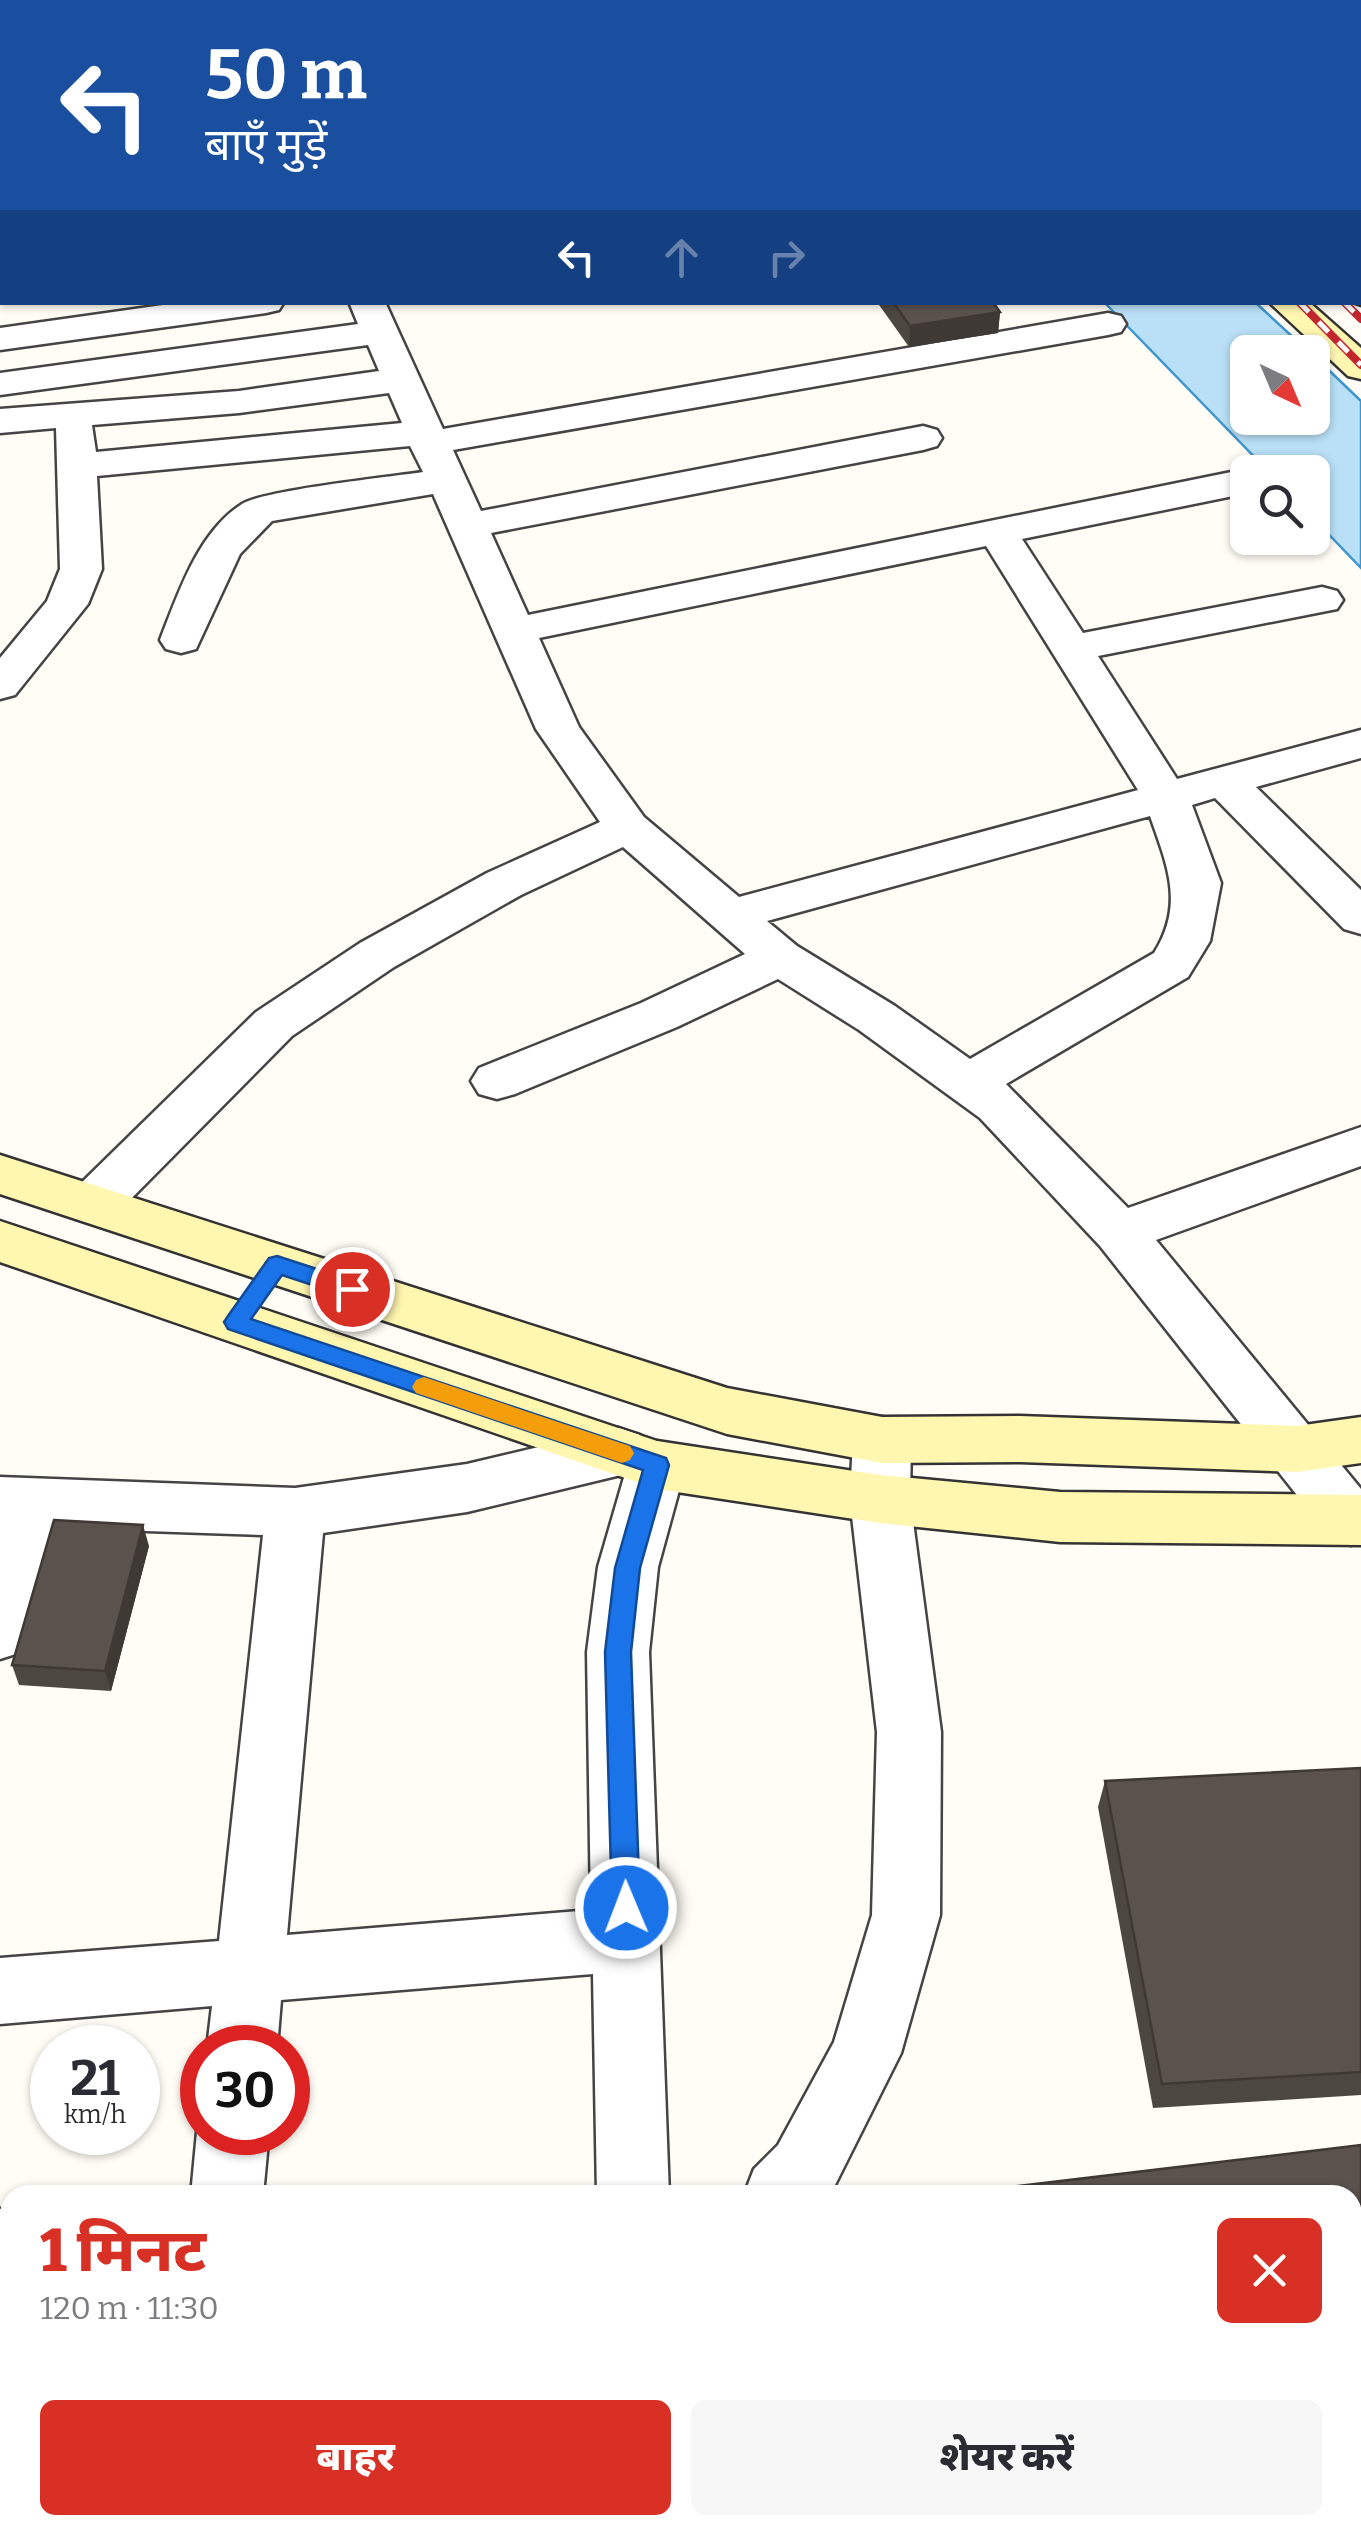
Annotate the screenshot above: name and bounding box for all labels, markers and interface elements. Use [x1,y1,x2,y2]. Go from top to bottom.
text: 50 m [205,33,367,117]
icon: left [40,40,170,170]
text: बाएँ मुड़ें [205,118,327,172]
icon: left [549,230,604,285]
icon: ahead [654,230,709,285]
icon: right [759,230,814,285]
north arrow [1230,335,1330,435]
map controls [1230,335,1330,555]
button: search [1230,455,1330,555]
pin [310,1247,395,1332]
icon: arrive [325,1262,380,1317]
position arrow [574,1856,678,1960]
speed limit sign: 30 [180,2025,310,2155]
text: 21 [70,2048,120,2108]
text: km/h [64,2100,126,2130]
text: 1 मिनट [40,2215,206,2287]
button: close [1217,2218,1322,2323]
text: 120 m · 11:30 [40,2289,219,2327]
button: बाहर [40,2400,671,2515]
button: शेयर करें [691,2400,1322,2515]

